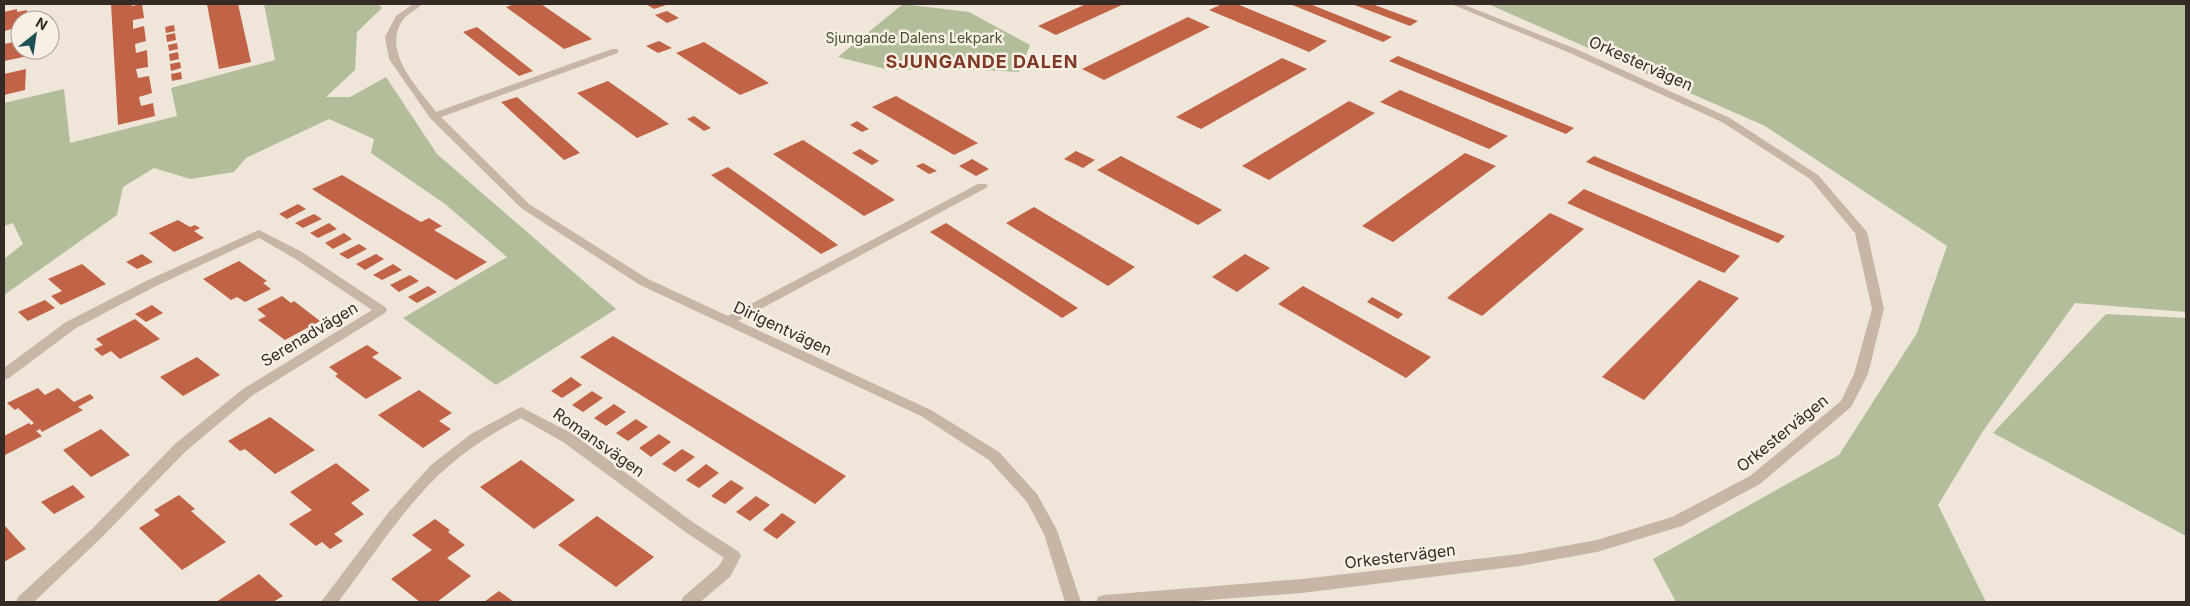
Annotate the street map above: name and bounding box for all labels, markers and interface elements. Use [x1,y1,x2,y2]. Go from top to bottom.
north arrow [10,10,60,60]
text: N [33,13,51,33]
park label: Sjungande Dalens Lekpark [826,29,1003,46]
street label: Orkestervägen [1586,31,1696,95]
district label: SJUNGANDE DALEN [885,51,1079,72]
street label: Dirigentvägen [731,296,835,360]
street label: Serenadvägen [257,297,361,371]
street label: Orkestervägen [1732,390,1832,476]
street label: Romansvägen [549,403,649,481]
street label: Orkestervägen [1343,539,1457,573]

